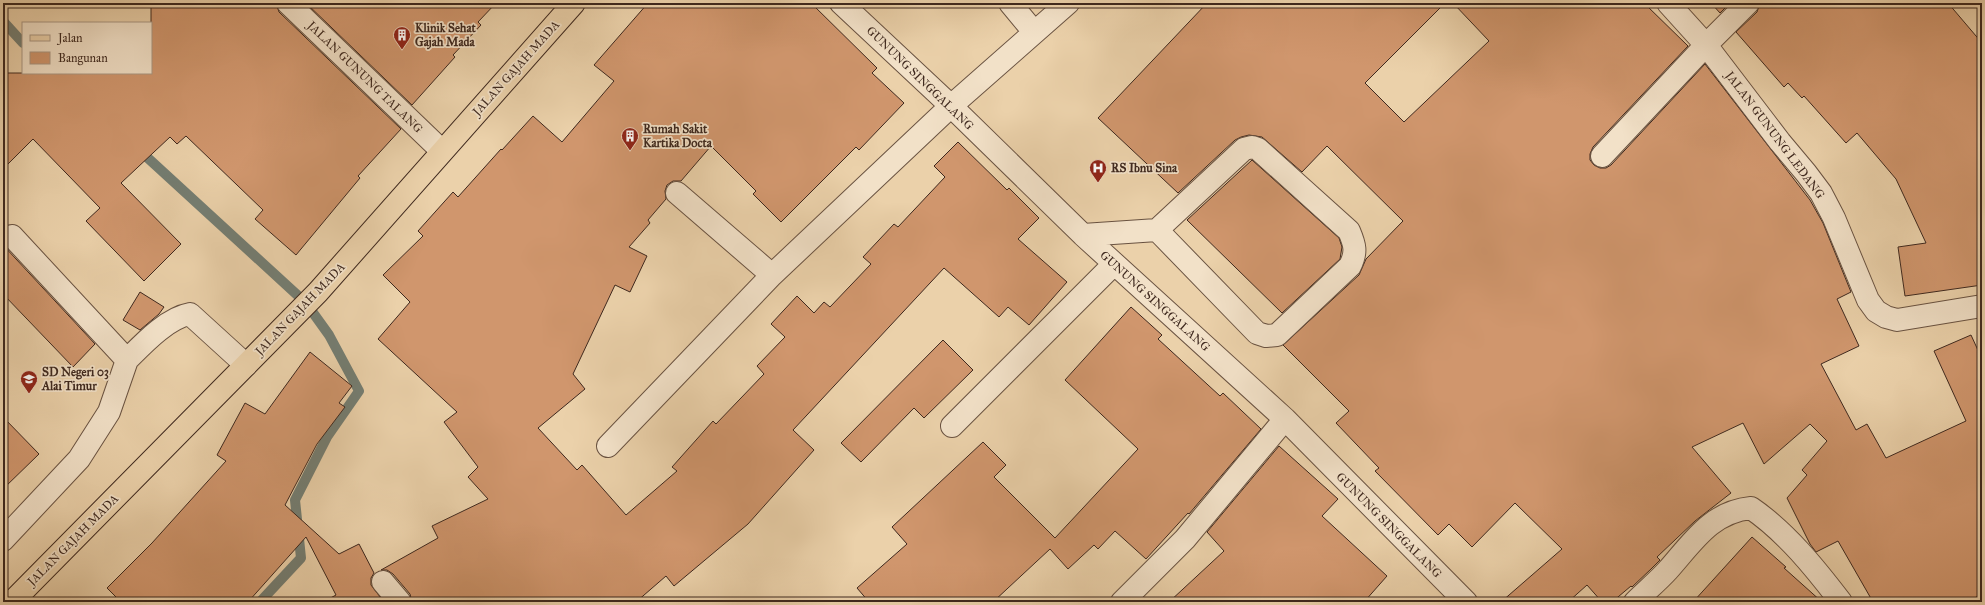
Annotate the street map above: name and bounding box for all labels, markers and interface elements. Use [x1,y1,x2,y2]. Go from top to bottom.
street label: JALAN GUNUNG TALANG [302,17,426,137]
street label: JALAN GAJAH MADA [468,18,563,121]
place label: Klinik Sehat Gajah Mada [415,21,477,50]
legend [22,22,152,74]
street label: GUNUNG SINGGALANG [864,23,977,133]
building icon: Klinik Sehat Gajah Mada [392,25,412,50]
text: Jalan [56,31,83,46]
text: Bangunan [58,51,108,66]
street label: JALAN GUNUNG LEDANG [1721,67,1828,202]
place label: Rumah Sakit Kartika Docta [643,122,713,150]
building icon: Rumah Sakit Kartika Docta [620,126,640,151]
hospital icon: RS Ibnu Sina [1088,158,1108,183]
place label: RS Ibnu Sina [1111,161,1178,175]
street label: GUNUNG SINGGALANG [1097,248,1213,354]
street label: JALAN GAJAH MADA [251,260,348,360]
place label: SD Negeri 03 Alai Timur [41,365,109,393]
school or university icon: SD Negeri 03 Alai Timur [19,369,39,394]
street label: GUNUNG SINGGALANG [1333,469,1445,581]
street label: JALAN GAJAH MADA [23,492,122,591]

